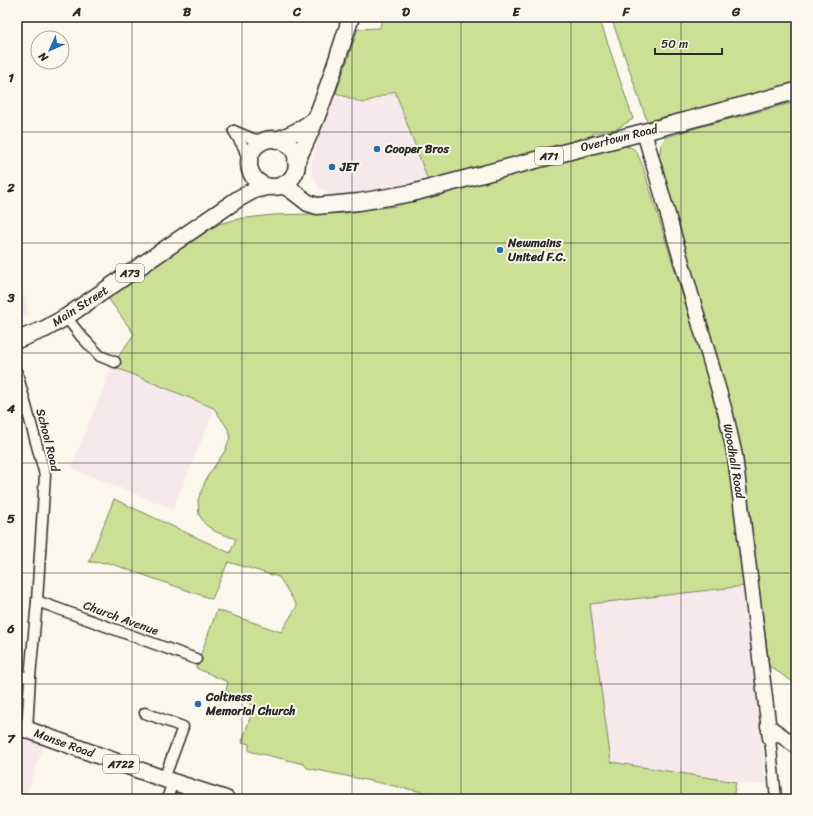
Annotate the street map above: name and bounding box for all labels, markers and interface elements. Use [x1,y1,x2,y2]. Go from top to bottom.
text: A [72,0,81,23]
text: B [183,0,192,23]
text: C [292,0,302,23]
text: D [402,0,410,23]
text: E [512,0,521,23]
text: F [621,0,630,23]
text: G [731,0,741,23]
north arrow [30,30,70,70]
scale bar [655,30,722,56]
text: 50 m [661,33,688,55]
text: N [34,47,53,67]
text: 1 [8,66,14,89]
street label: Overtown Road [578,118,661,158]
place label: Cooper Bros [384,138,449,160]
marker: Cooper Bros [372,144,382,154]
road number: A71 [535,147,563,165]
place label: JET [339,156,360,178]
marker: JET [327,162,337,172]
text: 2 [6,176,15,199]
place label: Newmains United F.C. [507,232,567,268]
marker: Newmains United F.C. [495,245,505,255]
road number: A73 [116,264,144,282]
street label: Main Street [47,279,113,333]
text: 3 [6,286,15,309]
text: 4 [6,397,16,420]
street label: School Road [30,406,67,475]
street label: Woodhall Road [717,422,752,501]
text: 5 [7,507,15,530]
street label: Church Avenue [80,594,162,642]
text: 6 [6,617,15,640]
place label: Coltness Memorial Church [205,686,296,722]
marker: Coltness Memorial Church [193,699,203,709]
street label: Manse Road [31,722,98,764]
text: 7 [7,727,16,750]
road number: A722 [103,755,139,773]

